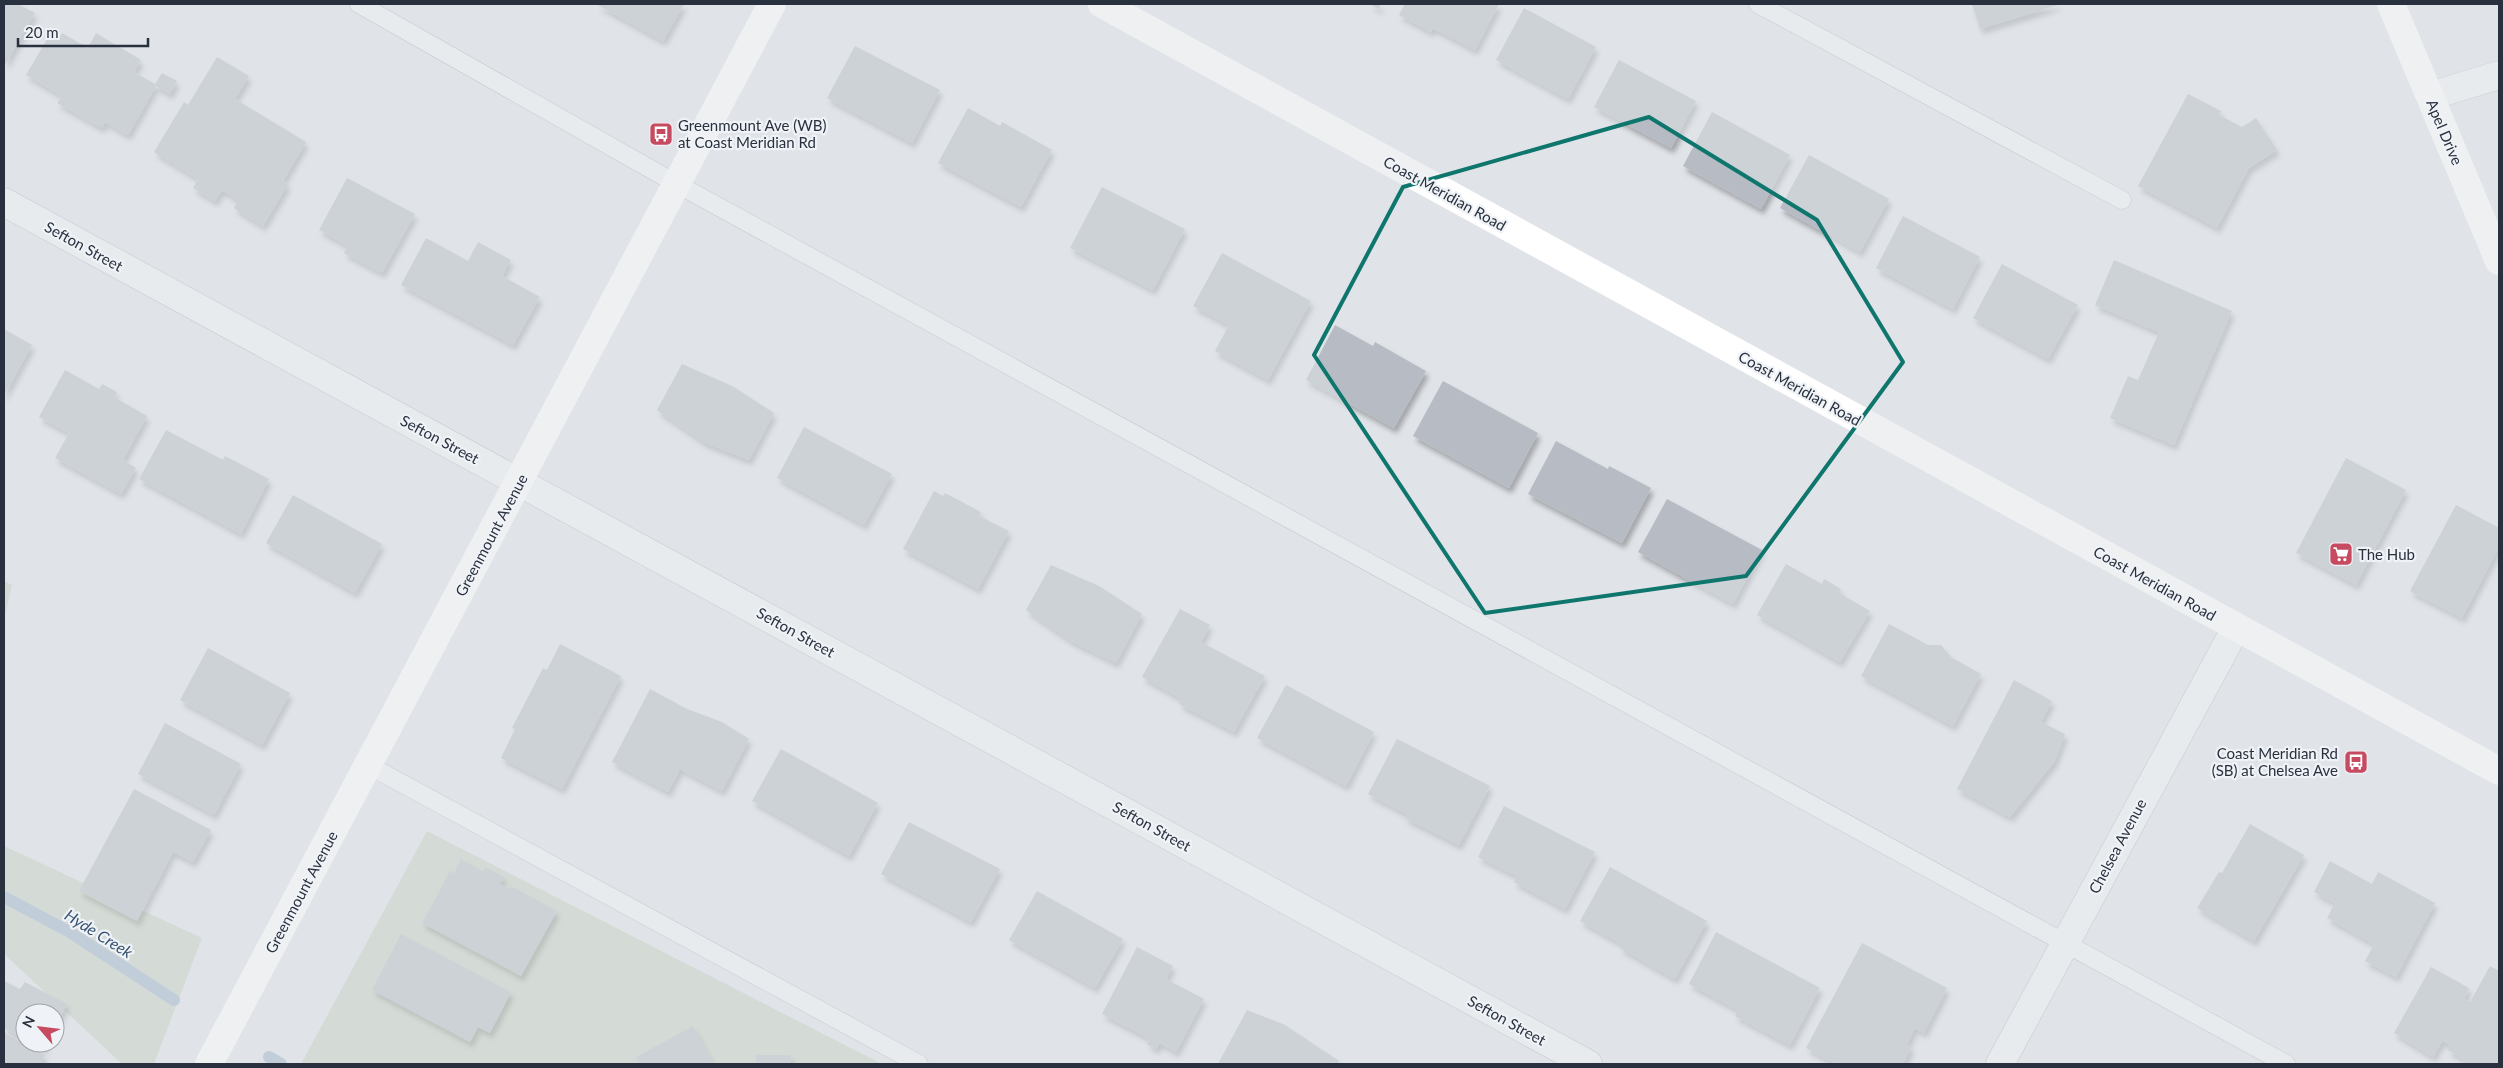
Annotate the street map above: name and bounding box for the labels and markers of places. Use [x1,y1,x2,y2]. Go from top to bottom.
place label: Greenmount Ave (WB) at Coast Meridian Rd [678,116,826,151]
bus stop icon: Greenmount Ave (WB) at Coast Meridian Rd [648,121,674,147]
supermarket icon: The Hub [2328,541,2354,567]
place label: The Hub [2358,545,2415,563]
place label: Coast Meridian Rd (SB) at Chelsea Ave [2212,744,2338,779]
bus stop icon: Coast Meridian Rd (SB) at Chelsea Ave [2343,749,2369,775]

